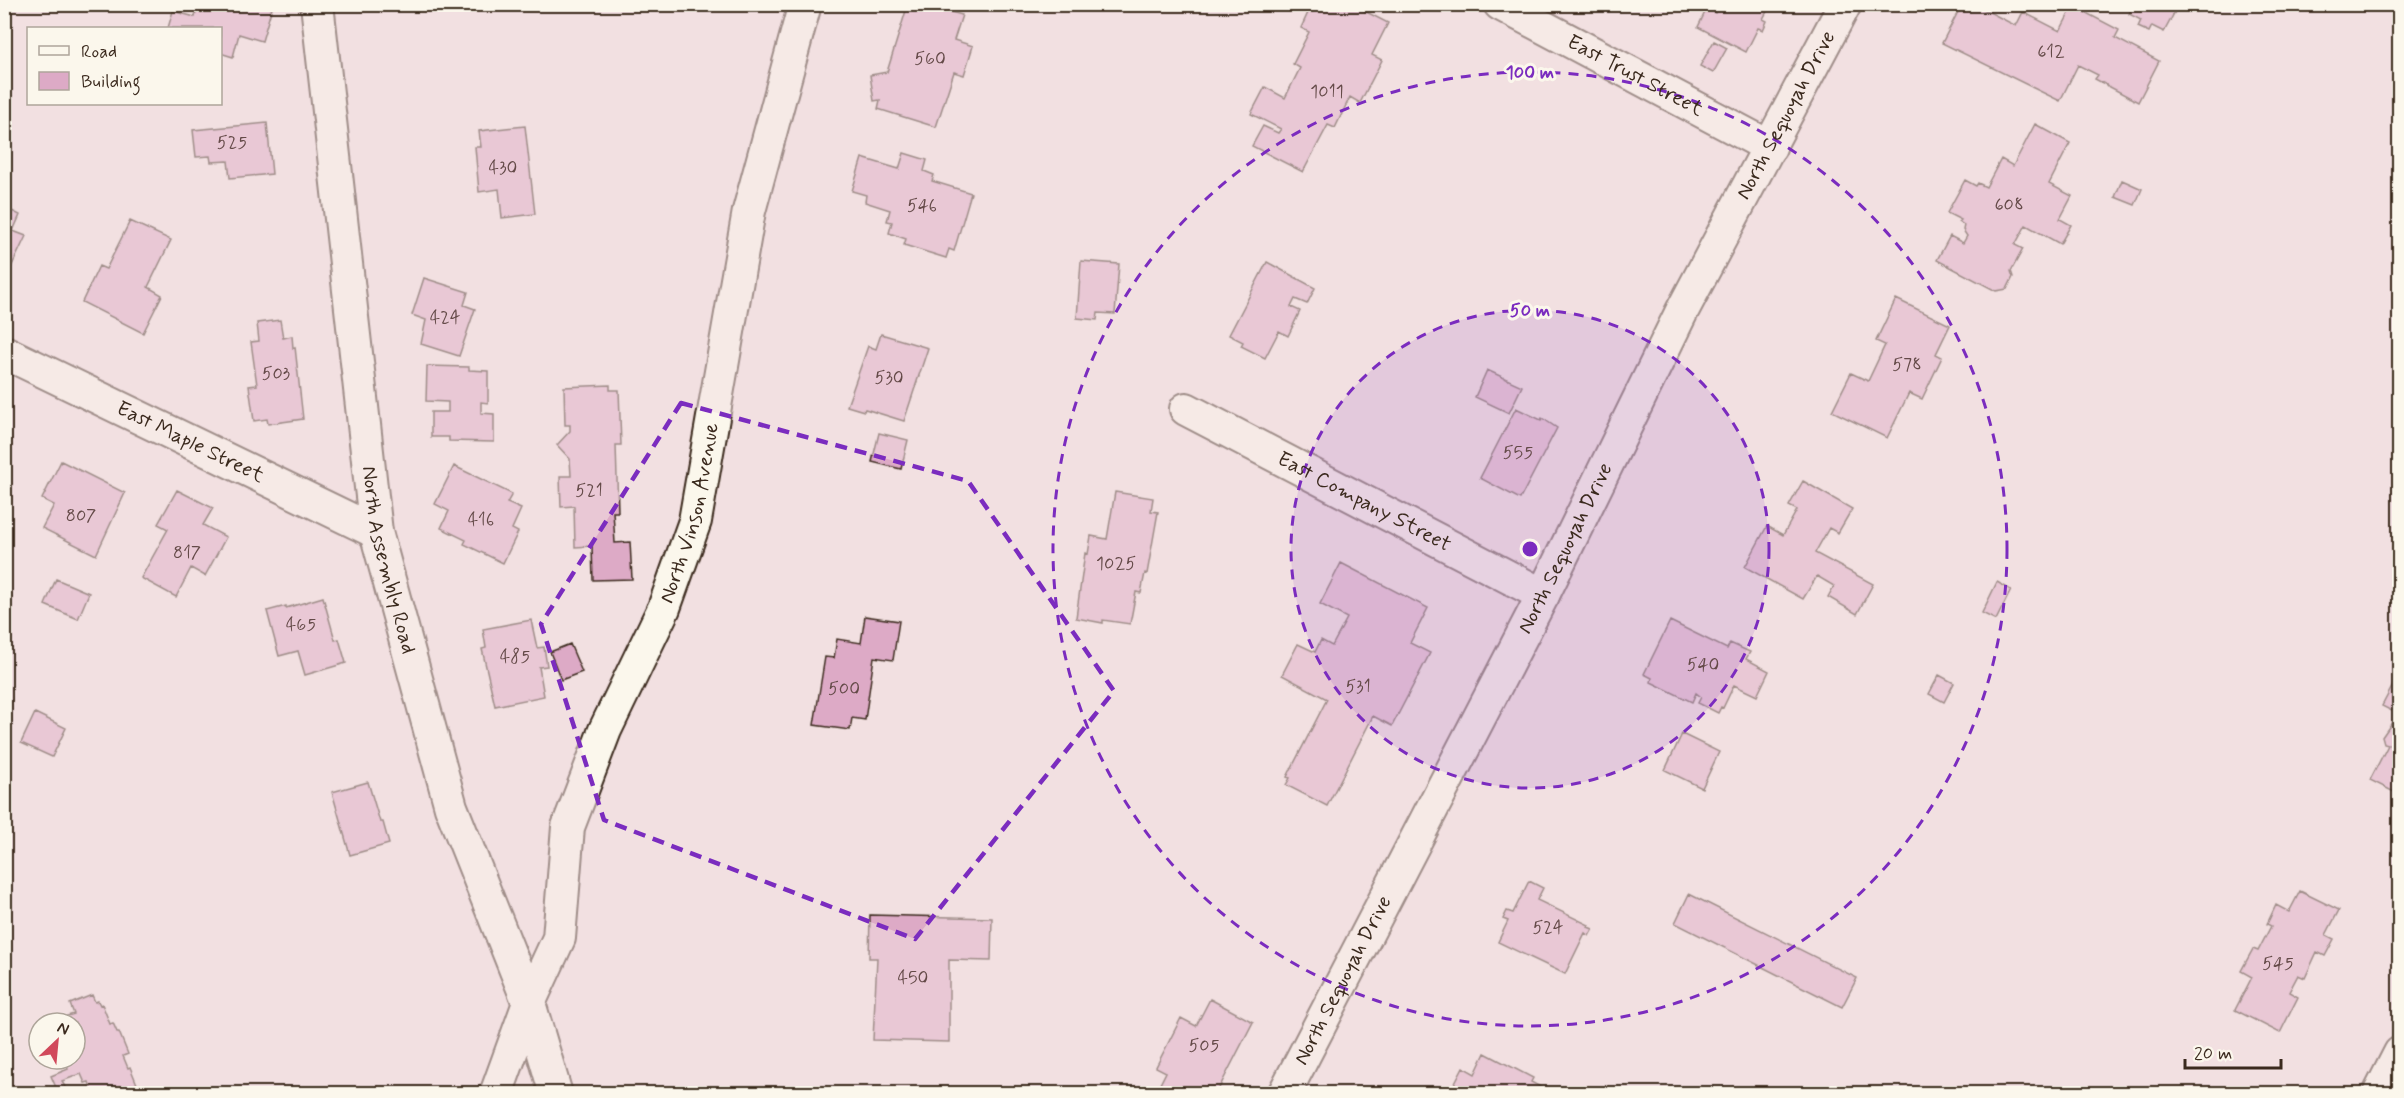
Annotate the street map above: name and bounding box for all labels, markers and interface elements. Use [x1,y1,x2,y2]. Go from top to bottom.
street label: North Sequoyah Drive [1730,26,1842,205]
legend [27,27,222,105]
street label: East Trust Street [1562,28,1709,124]
text: Road [81,40,117,64]
house number: 612 [2037,40,2065,64]
house number: 560 [914,47,946,71]
text: 100 m [1506,61,1554,85]
text: Building [81,70,141,96]
house number: 1011 [1310,80,1344,104]
house number: 525 [217,131,247,155]
house number: 430 [489,156,517,180]
house number: 608 [1994,193,2024,217]
house number: 546 [907,194,937,218]
text: 50 m [1510,299,1550,323]
house number: 424 [430,306,461,330]
house number: 578 [1892,353,1922,377]
house number: 503 [262,362,290,386]
house number: 530 [874,366,904,390]
street label: East Maple Street [112,394,269,490]
street label: North Vinson Avenue [653,420,726,607]
house number: 555 [1503,441,1533,465]
street label: East Company Street [1272,445,1456,559]
street label: North Sequoyah Drive [1511,458,1619,639]
street label: North Assembly Road [355,465,423,657]
house number: 521 [575,479,603,503]
house number: 807 [66,504,96,528]
house number: 416 [468,508,494,532]
centre of rings [1520,539,1540,559]
house number: 817 [173,541,201,565]
house number: 1025 [1096,552,1136,576]
house number: 465 [286,613,316,637]
house number: 485 [500,645,530,669]
house number: 540 [1687,653,1719,677]
house number: 531 [1345,675,1371,699]
house number: 500 [828,677,860,701]
street label: North Sequoyah Drive [1287,891,1399,1070]
house number: 524 [1533,916,1564,940]
house number: 545 [2262,952,2294,976]
house number: 450 [898,966,928,990]
north arrow [27,1011,87,1071]
text: N [54,1017,72,1041]
scale bar [2185,1032,2281,1070]
house number: 505 [1188,1034,1220,1058]
text: 20 m [2194,1042,2232,1066]

